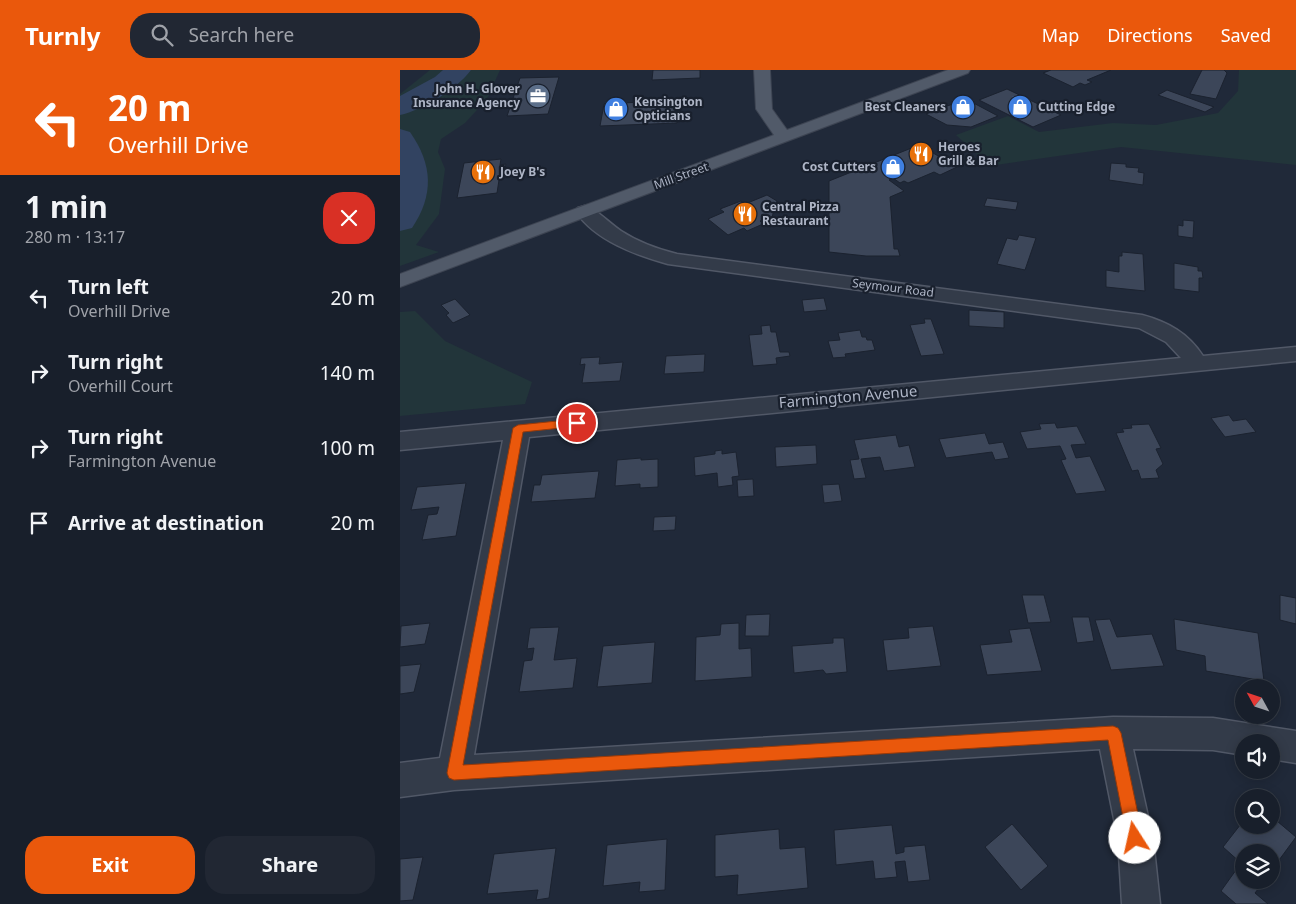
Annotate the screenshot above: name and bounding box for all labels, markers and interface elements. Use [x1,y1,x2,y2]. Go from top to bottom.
search box [130,13,480,58]
text: Turnly [25,19,100,52]
icon: search [148,21,176,49]
text: Search here [188,22,294,48]
text: Map [1042,23,1079,47]
text: Directions [1107,23,1193,47]
text: Saved [1221,23,1271,47]
place label: John H. Glover Insurance Agency [413,80,521,111]
office icon: John H. Glover Insurance Agency [525,83,551,109]
text: 20 m [108,84,191,131]
icon: left [25,90,90,155]
place label: Kensington Opticians [634,93,702,124]
shop icon: Best Cleaners [950,94,976,120]
shop icon: Cutting Edge [1007,94,1033,120]
shop icon: Kensington Opticians [603,96,629,122]
place label: Best Cleaners [865,98,946,115]
place label: Cutting Edge [1038,98,1115,115]
text: Overhill Drive [108,129,249,159]
place label: Heroes Grill & Bar [938,138,999,169]
restaurant icon: Heroes Grill & Bar [908,141,934,167]
shop icon: Cost Cutters [880,154,906,180]
street label: Mill Street [651,158,711,193]
place label: Cost Cutters [802,158,876,175]
restaurant icon: Joey B's [470,159,496,185]
place label: Joey B's [499,163,545,180]
text: 1 min [25,186,108,227]
button: close [323,192,375,244]
place label: Central Pizza Restaurant [762,198,839,229]
restaurant icon: Central Pizza Restaurant [732,201,758,227]
text: 280 m · 13:17 [25,226,125,248]
text: Turn left [68,274,149,300]
street label: Seymour Road [851,274,935,301]
icon: left [25,284,53,312]
text: 20 m [331,285,375,311]
text: Overhill Drive [68,300,170,322]
text: Turn right [68,349,163,375]
icon: right [25,359,53,387]
text: 140 m [320,360,375,386]
text: Overhill Court [68,375,173,397]
street label: Farmington Avenue [778,380,918,412]
pin [556,402,598,444]
icon: arrive [563,409,591,437]
text: Turn right [68,424,163,450]
icon: right [25,434,53,462]
text: 100 m [320,435,375,461]
text: Farmington Avenue [68,450,216,472]
icon: arrive [25,509,53,537]
text: Arrive at destination [68,510,264,536]
text: 20 m [331,510,375,536]
north arrow [1235,679,1280,724]
map controls [1235,679,1280,889]
button: sound [1235,734,1280,779]
button: search [1235,789,1280,834]
position arrow [1108,811,1160,863]
button: Exit [25,836,195,894]
button: Share [205,836,375,894]
button: layers [1235,844,1280,889]

